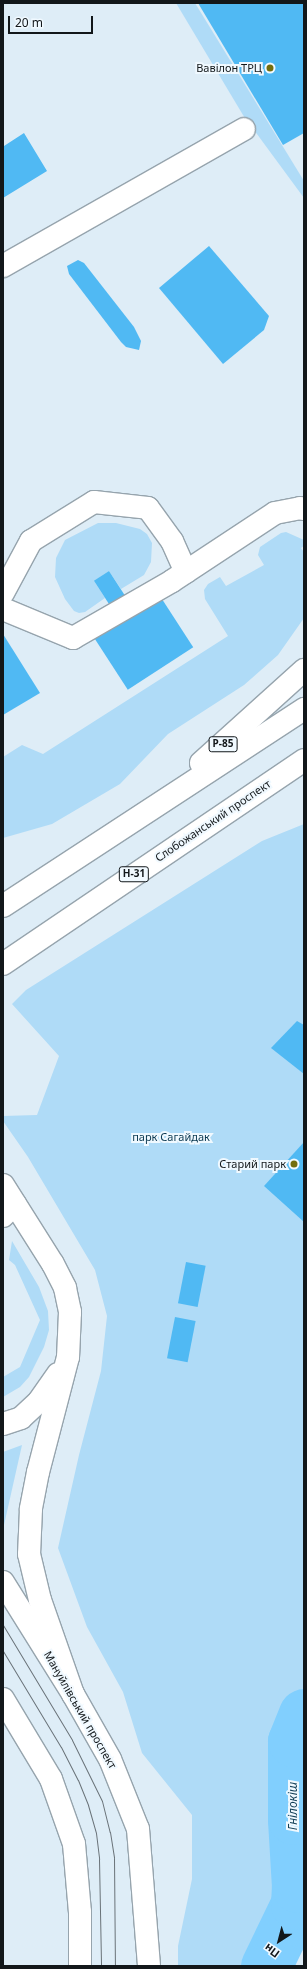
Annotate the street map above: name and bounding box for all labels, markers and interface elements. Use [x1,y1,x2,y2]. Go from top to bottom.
scale bar [10,8,95,34]
text: 20 m [15,14,43,31]
place label: Вавілон ТРЦ [196,61,262,75]
marker: Вавілон ТРЦ [265,63,275,73]
road number: Р-85 [208,736,238,752]
street label: Слобожанський проспект [153,777,273,865]
road number: Н-31 [118,866,150,882]
park label: парк Сагайдак [132,1130,210,1144]
place label: Старий парк [219,1157,286,1171]
marker: Старий парк [289,1159,299,1169]
street label: Мануйлівський проспект [41,1649,119,1771]
water label: Гнілокіш [286,1782,300,1830]
north arrow [259,1921,299,1961]
text: Пн [261,1940,282,1962]

